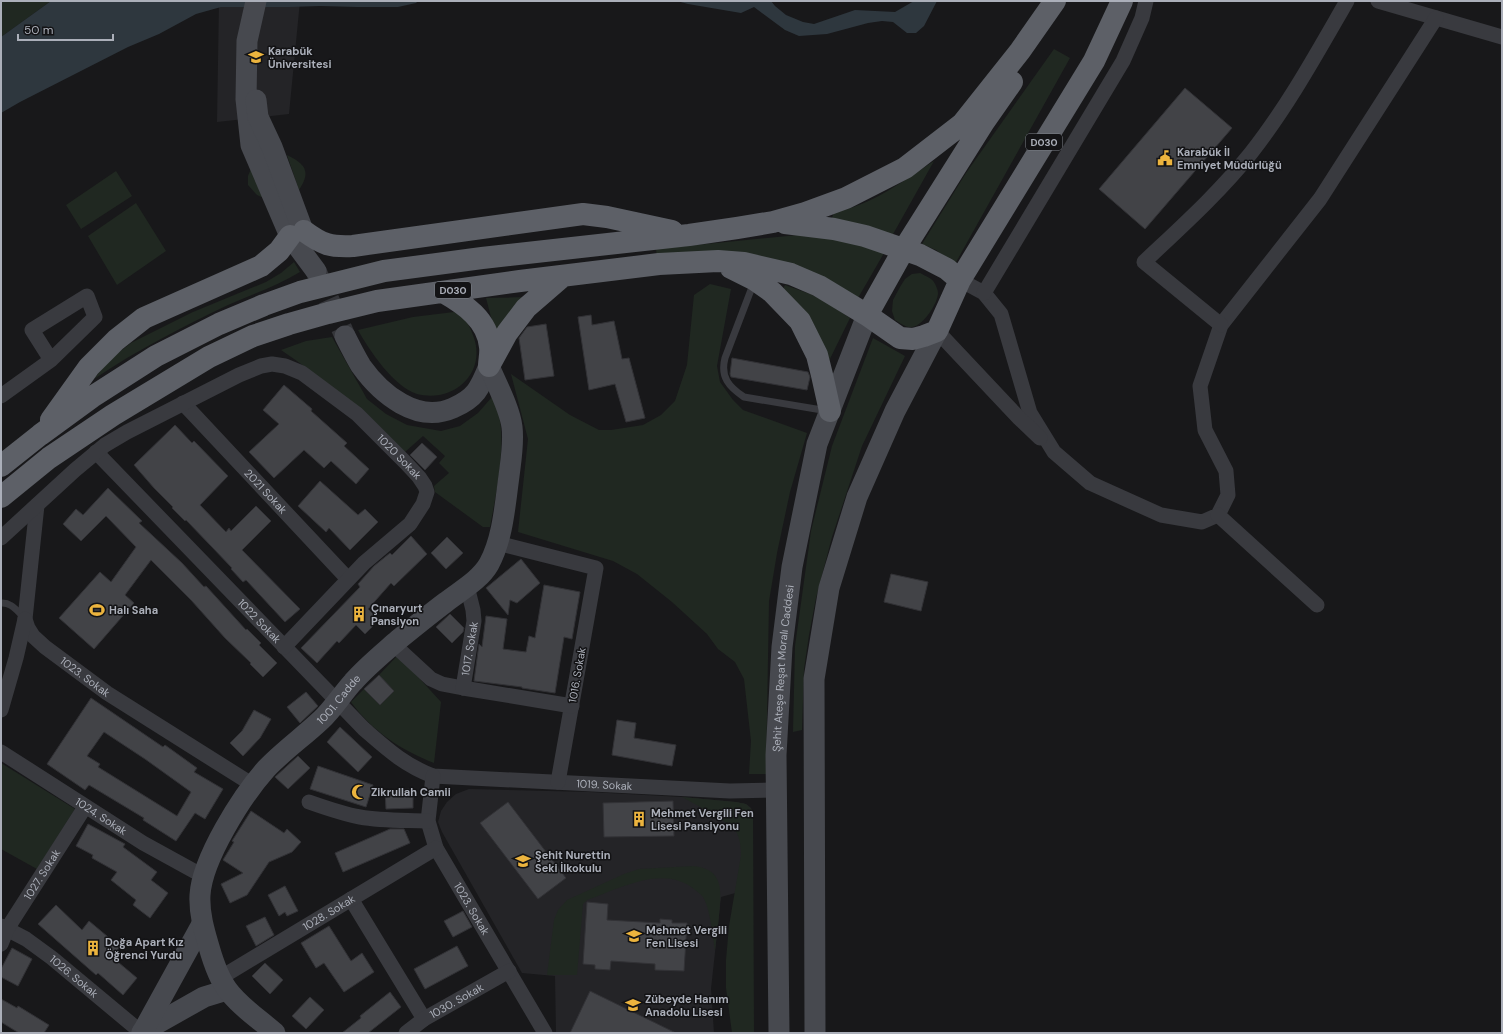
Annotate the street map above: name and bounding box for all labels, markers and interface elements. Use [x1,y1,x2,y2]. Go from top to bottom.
scale bar [18,16,113,42]
text: 50 m [24,22,53,38]
place label: Karabük Üniversitesi [268,44,331,71]
school or university icon: Karabük Üniversitesi [247,48,265,66]
road number: D030 [1026,134,1062,150]
place label: Karabük İl Emniyet Müdürlüğü [1177,145,1282,172]
public building icon: Karabük İl Emniyet Müdürlüğü [1156,149,1174,167]
road number: D030 [435,282,471,298]
street label: 1020 Sokak [374,431,425,482]
street label: 2021 Sokak [241,466,290,517]
street label: Şehit Ateşe Reşat Moralı Caddesi [769,584,797,752]
street label: 1022 Sokak [235,596,284,646]
sports icon: Halı Saha [88,601,106,619]
place label: Çınaryurt Pansiyon [371,601,423,628]
place label: Halı Saha [109,603,158,617]
building icon: Çınaryurt Pansiyon [350,605,368,623]
street label: 1017. Sokak [458,620,481,677]
street label: 1016. Sokak [565,646,589,704]
street label: 1023. Sokak [58,654,113,700]
street label: 1001. Cadde [314,671,363,727]
street label: 1019. Sokak [576,776,633,793]
mosque icon: Zikrullah Camii [350,783,368,801]
place label: Zikrullah Camii [371,785,451,799]
street label: 1024. Sokak [73,794,130,838]
place label: Mehmet Vergili Fen Lisesi Pansiyonu [651,806,754,833]
building icon: Mehmet Vergili Fen Lisesi Pansiyonu [630,810,648,828]
street label: 1027. Sokak [21,846,64,902]
place label: Şehit Nurettin Seki İlkokulu [535,848,611,875]
school or university icon: Şehit Nurettin Seki İlkokulu [514,852,532,870]
street label: 1023. Sokak [451,880,493,938]
street label: 1028. Sokak [300,891,358,934]
place label: Mehmet Vergili Fen Lisesi [646,923,727,950]
school or university icon: Mehmet Vergili Fen Lisesi [625,927,643,945]
place label: Doğa Apart Kız Öğrenci Yurdu [105,935,184,962]
building icon: Doğa Apart Kız Öğrenci Yurdu [84,939,102,957]
street label: 1026. Sokak [47,952,101,1001]
street label: 1030. Sokak [427,980,486,1021]
place label: Zübeyde Hanım Anadolu Lisesi [645,992,729,1019]
school or university icon: Zübeyde Hanım Anadolu Lisesi [624,996,642,1014]

